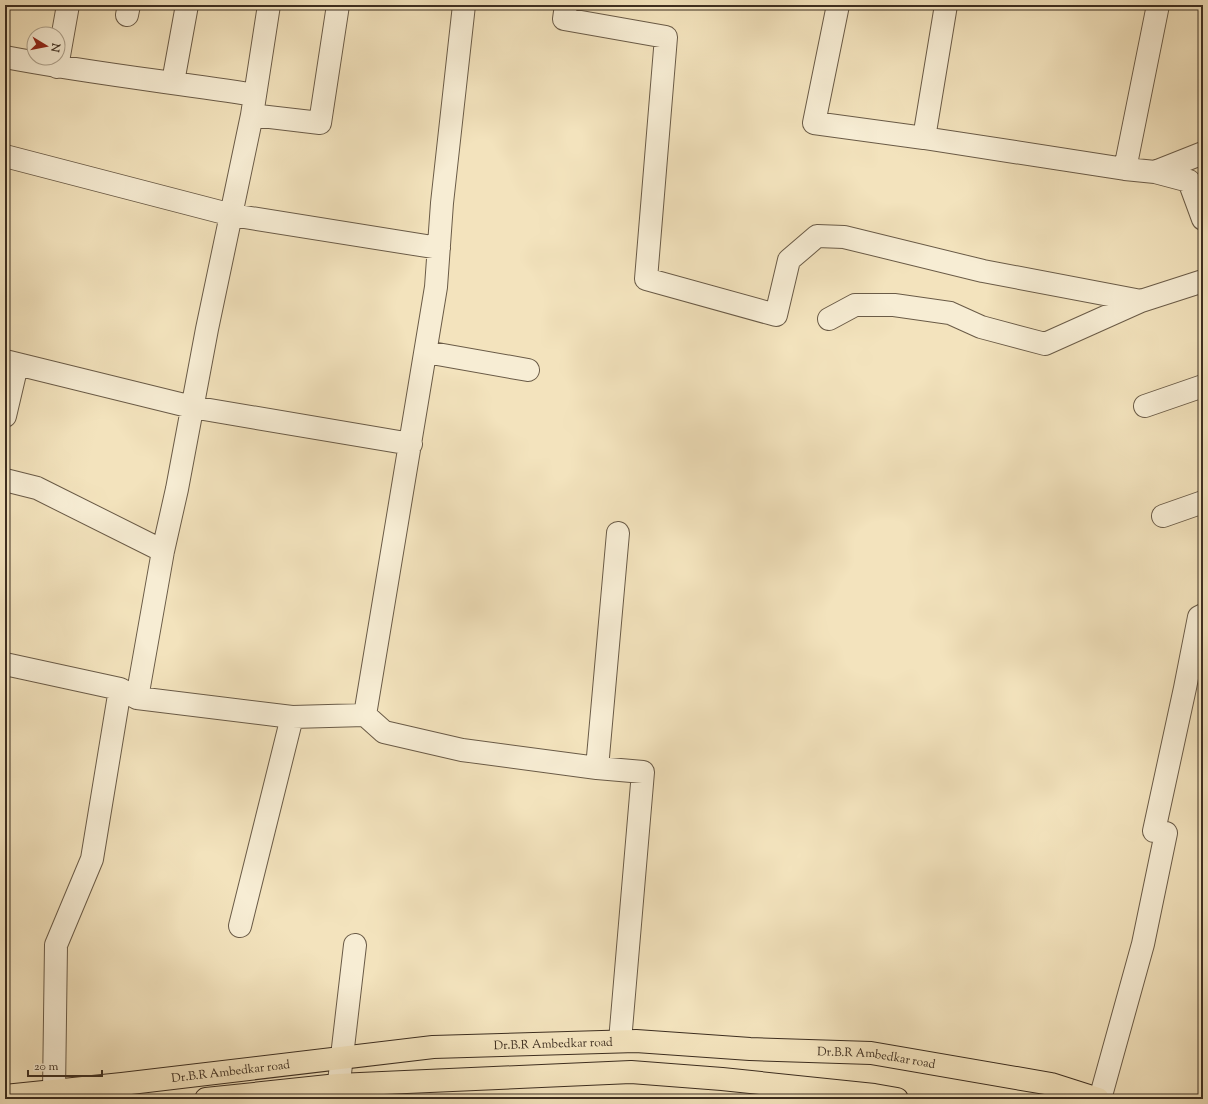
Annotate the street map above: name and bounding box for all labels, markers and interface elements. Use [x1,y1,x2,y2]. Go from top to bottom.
north arrow [26,26,66,66]
text: N [46,41,64,53]
street label: Dr.B.R Ambedkar road [493,1034,613,1055]
street label: Dr.B.R Ambedkar road [817,1043,937,1074]
scale bar [28,1052,102,1078]
street label: Dr.B.R Ambedkar road [170,1056,291,1088]
text: 20 m [34,1058,59,1076]

